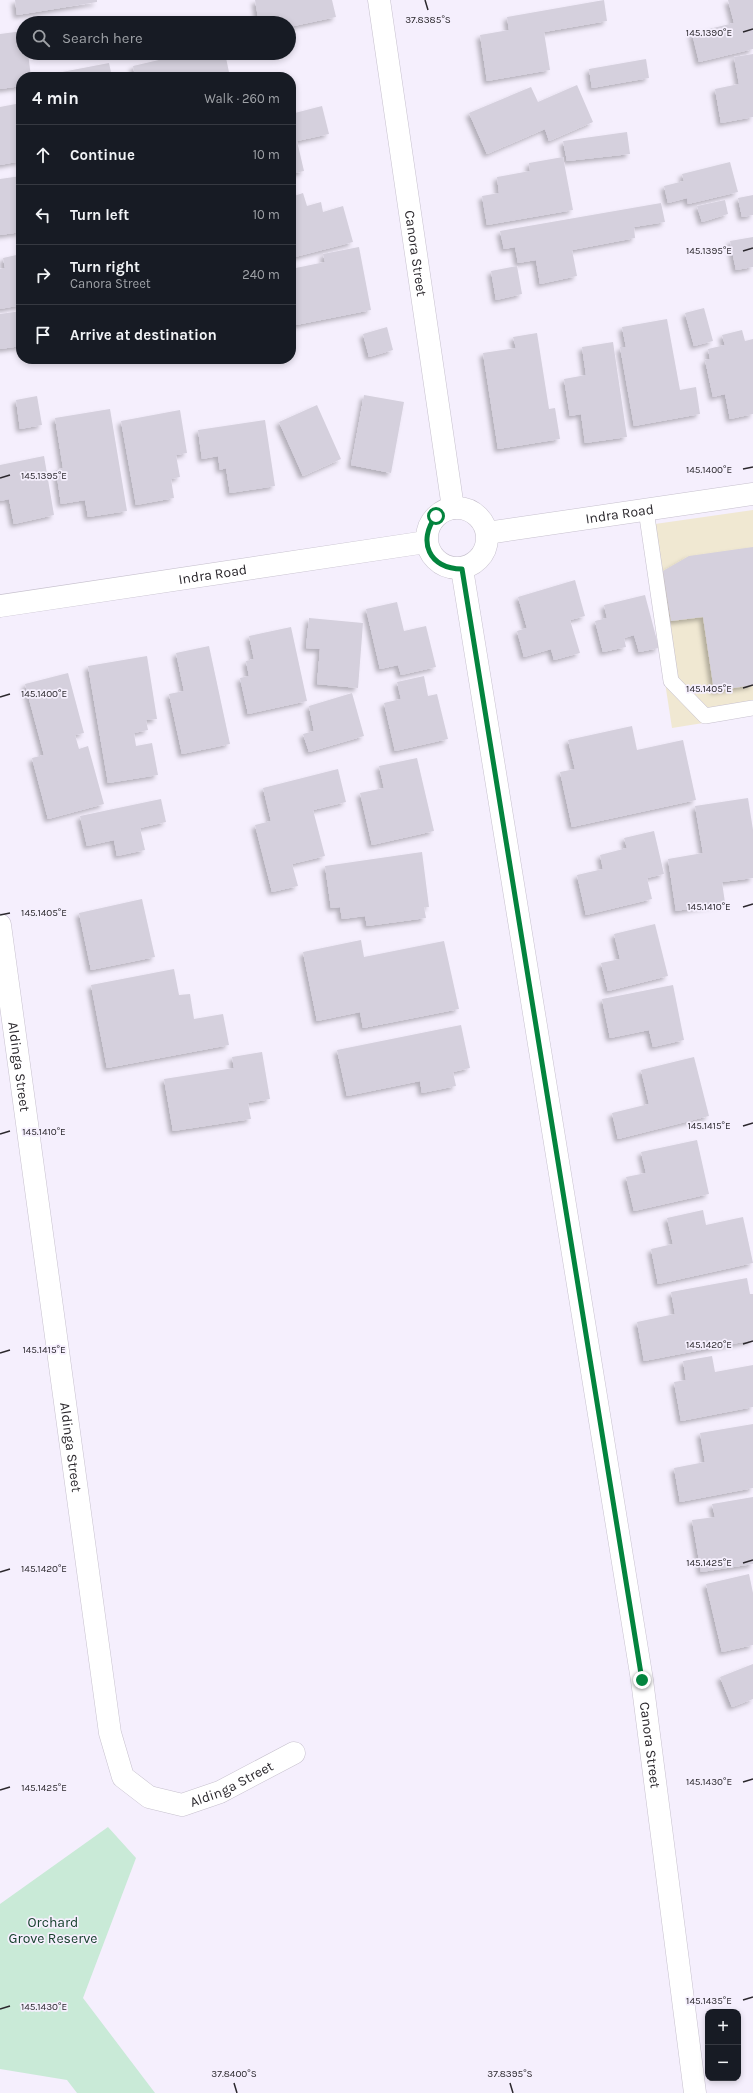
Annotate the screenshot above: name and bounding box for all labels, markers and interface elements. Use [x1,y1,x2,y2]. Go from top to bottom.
text: 37.8385°S [405,14,451,26]
search box [16,16,296,60]
icon: search [30,27,52,49]
text: 145.1390°E [686,27,732,39]
text: Search here [62,29,143,47]
text: 4 min [32,88,79,108]
text: Walk · 260 m [204,91,280,106]
icon: ahead [32,144,54,166]
text: Continue [70,146,135,164]
text: 10 m [253,147,280,162]
icon: left [32,204,54,226]
text: Turn left [70,206,129,224]
text: 10 m [253,207,280,222]
street label: Canora Street [401,209,430,298]
text: 145.1395°E [686,245,732,257]
text: Turn right [70,258,140,276]
icon: right [32,264,54,286]
text: 240 m [242,267,280,282]
text: Canora Street [70,276,151,291]
icon: arrive [32,324,54,346]
text: Arrive at destination [70,326,217,344]
text: 145.1400°E [686,464,732,476]
text: 145.1395°E [21,470,67,482]
street label: Indra Road [584,501,655,527]
route start [427,507,445,525]
street label: Indra Road [177,561,248,588]
text: 145.1405°E [686,683,732,695]
text: 145.1400°E [21,688,67,700]
text: 145.1410°E [687,901,731,913]
text: 145.1405°E [21,907,67,919]
street label: Aldinga Street [4,1021,33,1113]
text: 145.1415°E [687,1120,731,1132]
text: 145.1410°E [22,1126,66,1138]
text: 145.1420°E [686,1339,732,1351]
text: 145.1415°E [22,1344,66,1356]
street label: Aldinga Street [56,1401,85,1493]
text: 145.1425°E [686,1557,732,1569]
text: 145.1420°E [21,1563,67,1575]
route end [633,1671,651,1689]
street label: Canora Street [636,1701,664,1789]
street label: Aldinga Street [188,1757,276,1811]
text: 145.1430°E [686,1776,732,1788]
text: 145.1425°E [21,1782,67,1794]
park label: Orchard Grove Reserve [9,1914,97,1947]
text: 145.1435°E [686,1995,732,2007]
text: 145.1430°E [21,2001,67,2013]
map controls [705,2009,741,2081]
button: + [705,2009,741,2045]
button: − [705,2045,741,2081]
text: 37.8400°S [211,2068,257,2080]
text: 37.8395°S [487,2068,533,2080]

